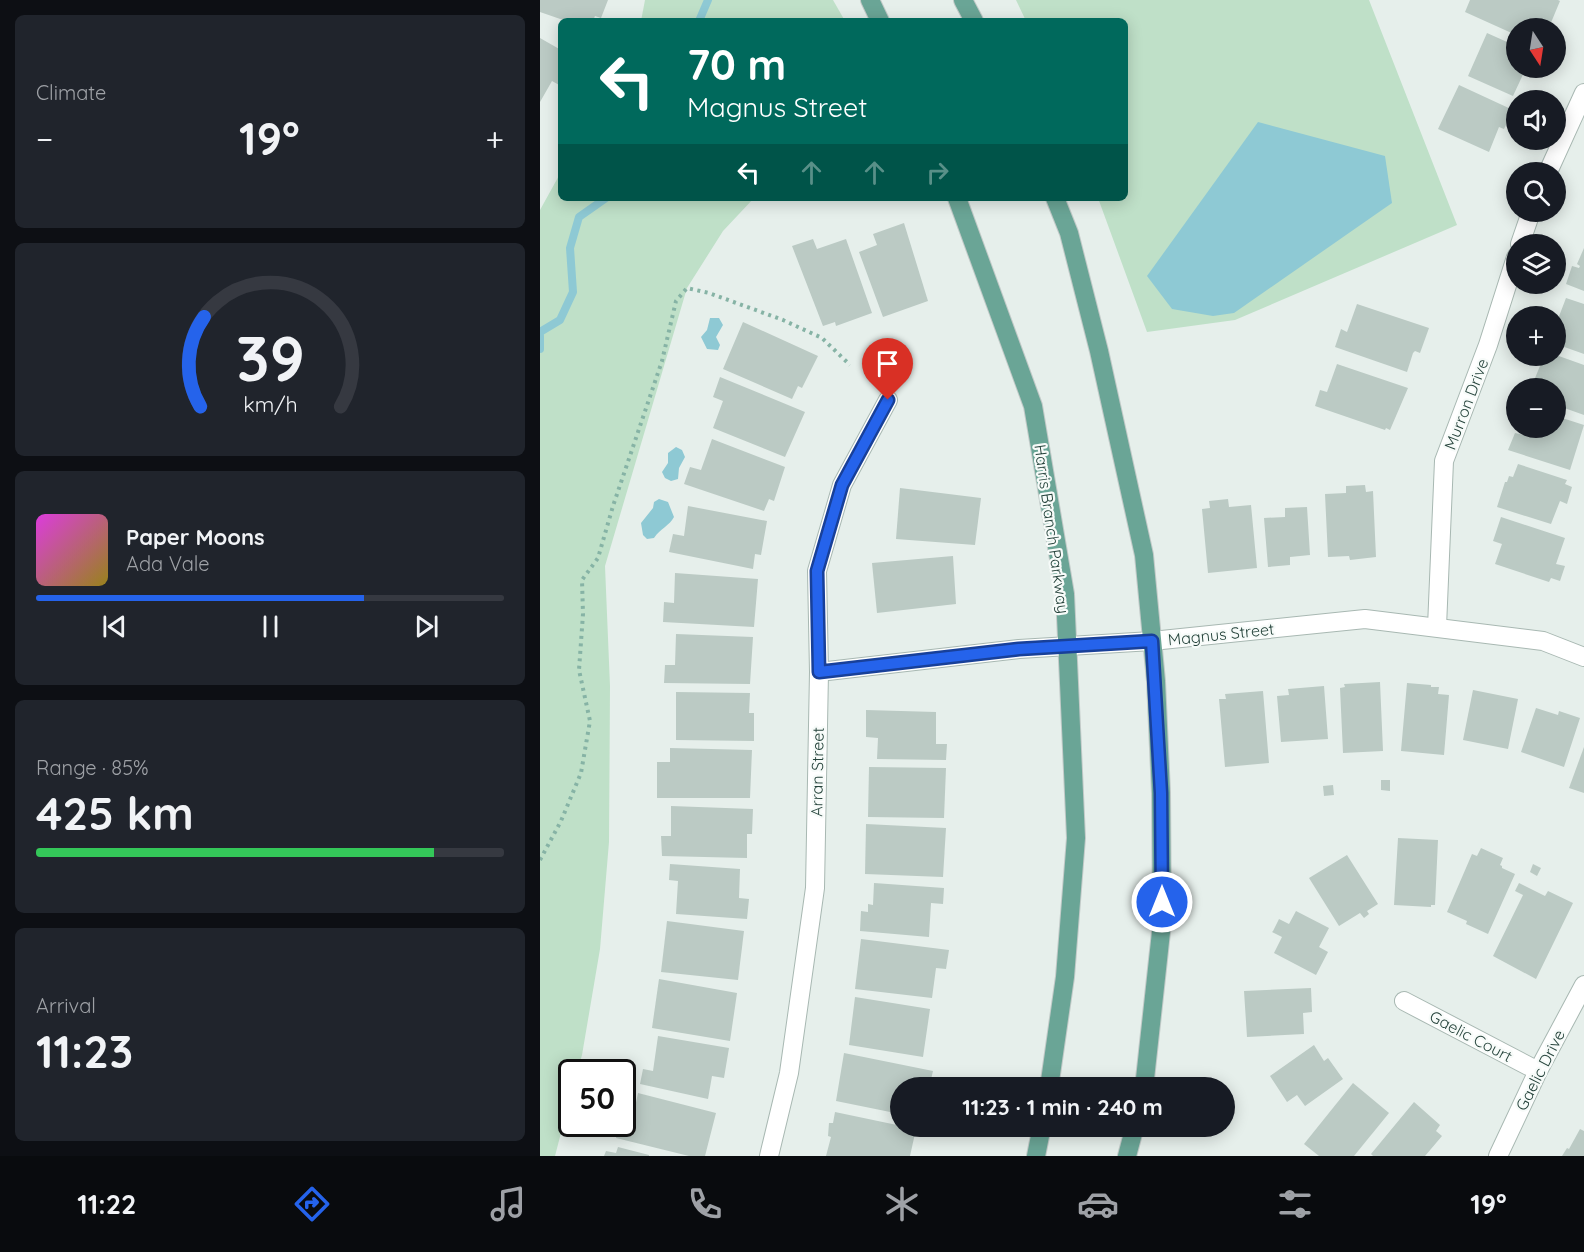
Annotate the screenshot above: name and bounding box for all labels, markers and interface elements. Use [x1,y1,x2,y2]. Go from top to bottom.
north arrow [1506,18,1566,78]
map controls [1506,18,1566,438]
text: 70 m [687,38,786,91]
icon: left [588,42,666,120]
text: Climate [36,80,106,105]
text: Magnus Street [687,90,867,124]
button: sound [1506,90,1566,150]
text: 19° [239,110,300,166]
text: − [36,118,53,159]
text: + [485,118,504,159]
icon: left [732,156,765,189]
icon: ahead [795,156,828,189]
icon: ahead [858,156,891,189]
icon: right [921,156,954,189]
button: search [1506,162,1566,222]
button: layers [1506,234,1566,294]
button: + [1506,306,1566,366]
text: 39 [236,319,304,397]
pin [862,338,913,400]
icon: arrive [871,347,904,380]
street label: Murron Drive [1439,356,1493,452]
button: − [1506,378,1566,438]
text: km/h [243,391,297,417]
street label: Harris Branch Parkway [1030,443,1074,615]
text: Paper Moons [126,523,265,551]
text: Ada Vale [126,551,210,576]
icon: previous [98,610,131,643]
icon: pause [254,610,287,643]
icon: next [410,610,443,643]
street label: Magnus Street [1167,618,1275,650]
street label: Arran Street [806,727,828,817]
text: Range · 85% [36,755,149,780]
text: 425 km [36,785,194,841]
position arrow [1130,870,1194,934]
text: Arrival [36,993,96,1018]
street label: Gaelic Court [1426,1006,1516,1066]
text: 11:23 [36,1023,133,1079]
street label: Gaelic Drive [1511,1026,1569,1114]
speed limit sign: 50 [558,1059,636,1137]
text: 11:23 · 1 min · 240 m [962,1093,1163,1121]
icon: directions [291,1183,333,1225]
icon: music [487,1183,529,1225]
icon: phone [684,1183,726,1225]
icon: climate [881,1183,923,1225]
icon: car [1077,1183,1119,1225]
icon: filters [1274,1183,1316,1225]
text: 11:22 [77,1187,136,1221]
text: 19° [1470,1187,1507,1221]

